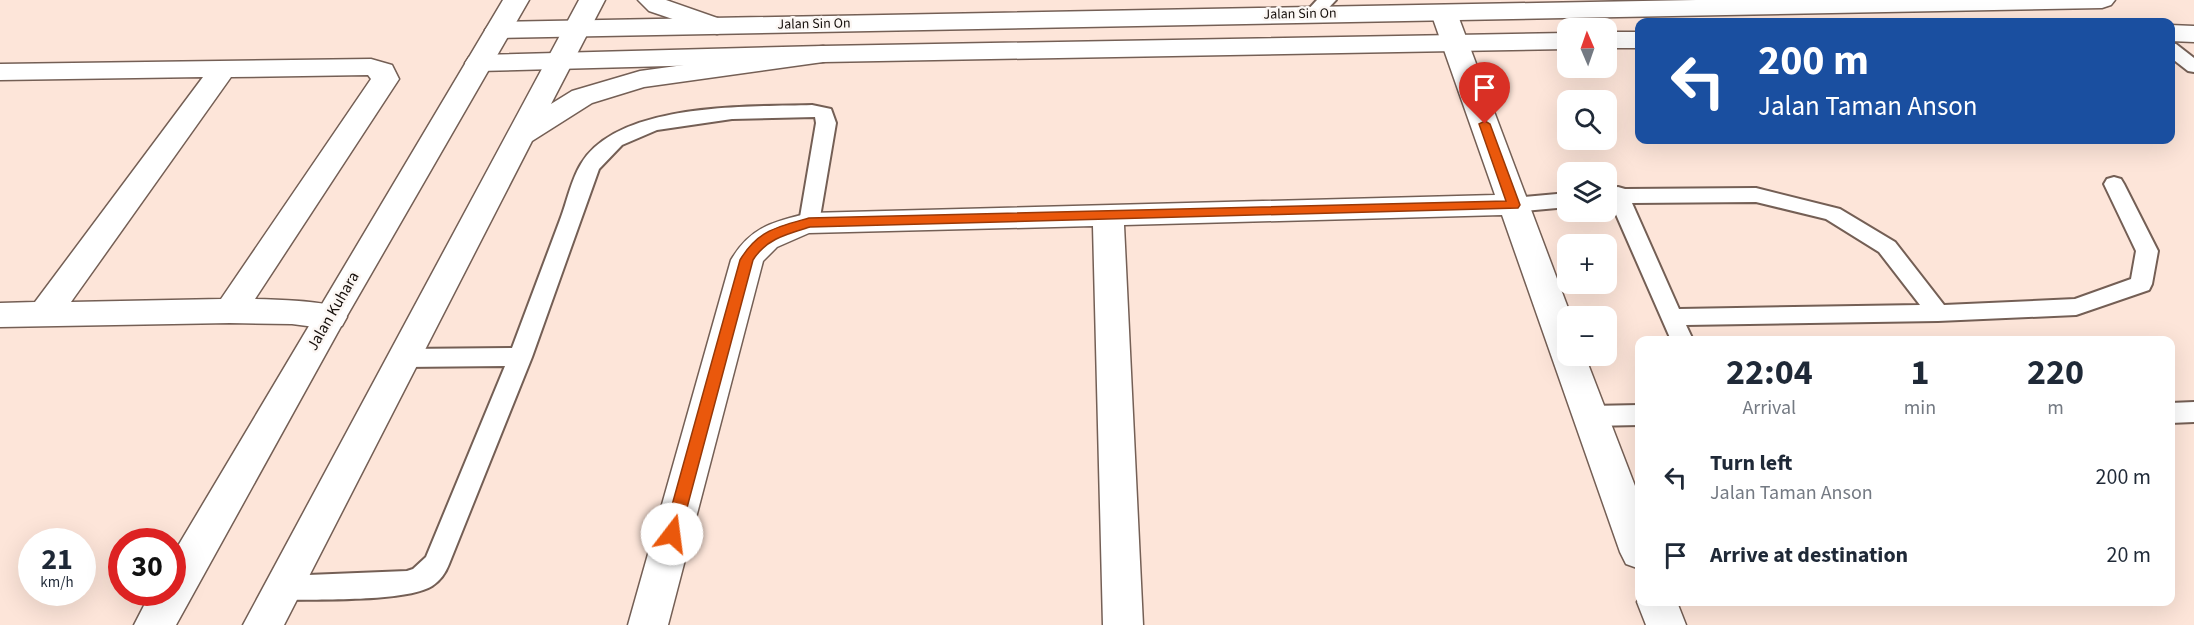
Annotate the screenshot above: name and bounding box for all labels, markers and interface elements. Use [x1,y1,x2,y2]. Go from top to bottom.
street label: Jalan Sin On [1263,3,1337,25]
street label: Jalan Sin On [777,13,851,35]
north arrow [1557,18,1617,78]
map controls [1557,18,1617,366]
text: 200 m [1758,31,1869,91]
icon: left [1659,42,1737,120]
pin [1459,62,1510,124]
icon: arrive [1468,71,1501,104]
text: Jalan Taman Anson [1758,87,1978,126]
button: search [1557,90,1617,150]
button: layers [1557,162,1617,222]
button: + [1557,234,1617,294]
street label: Jalan Kuhara [302,268,364,354]
button: − [1557,306,1617,366]
text: 22:04 [1726,347,1813,398]
text: 1 [1910,347,1929,398]
text: 220 [2027,347,2084,398]
text: Arrival [1742,394,1796,422]
text: min [1904,394,1936,422]
text: m [2047,394,2064,422]
text: Turn left [1710,447,1792,479]
icon: left [1659,461,1692,494]
text: 200 m [2096,461,2151,493]
text: Jalan Taman Anson [1710,479,1873,507]
position arrow [640,502,704,566]
speed limit sign: 30 [108,528,186,606]
text: 21 [41,538,73,581]
icon: arrive [1659,539,1692,572]
text: Arrive at destination [1710,539,1908,571]
text: 20 m [2106,539,2151,571]
text: km/h [40,572,74,593]

